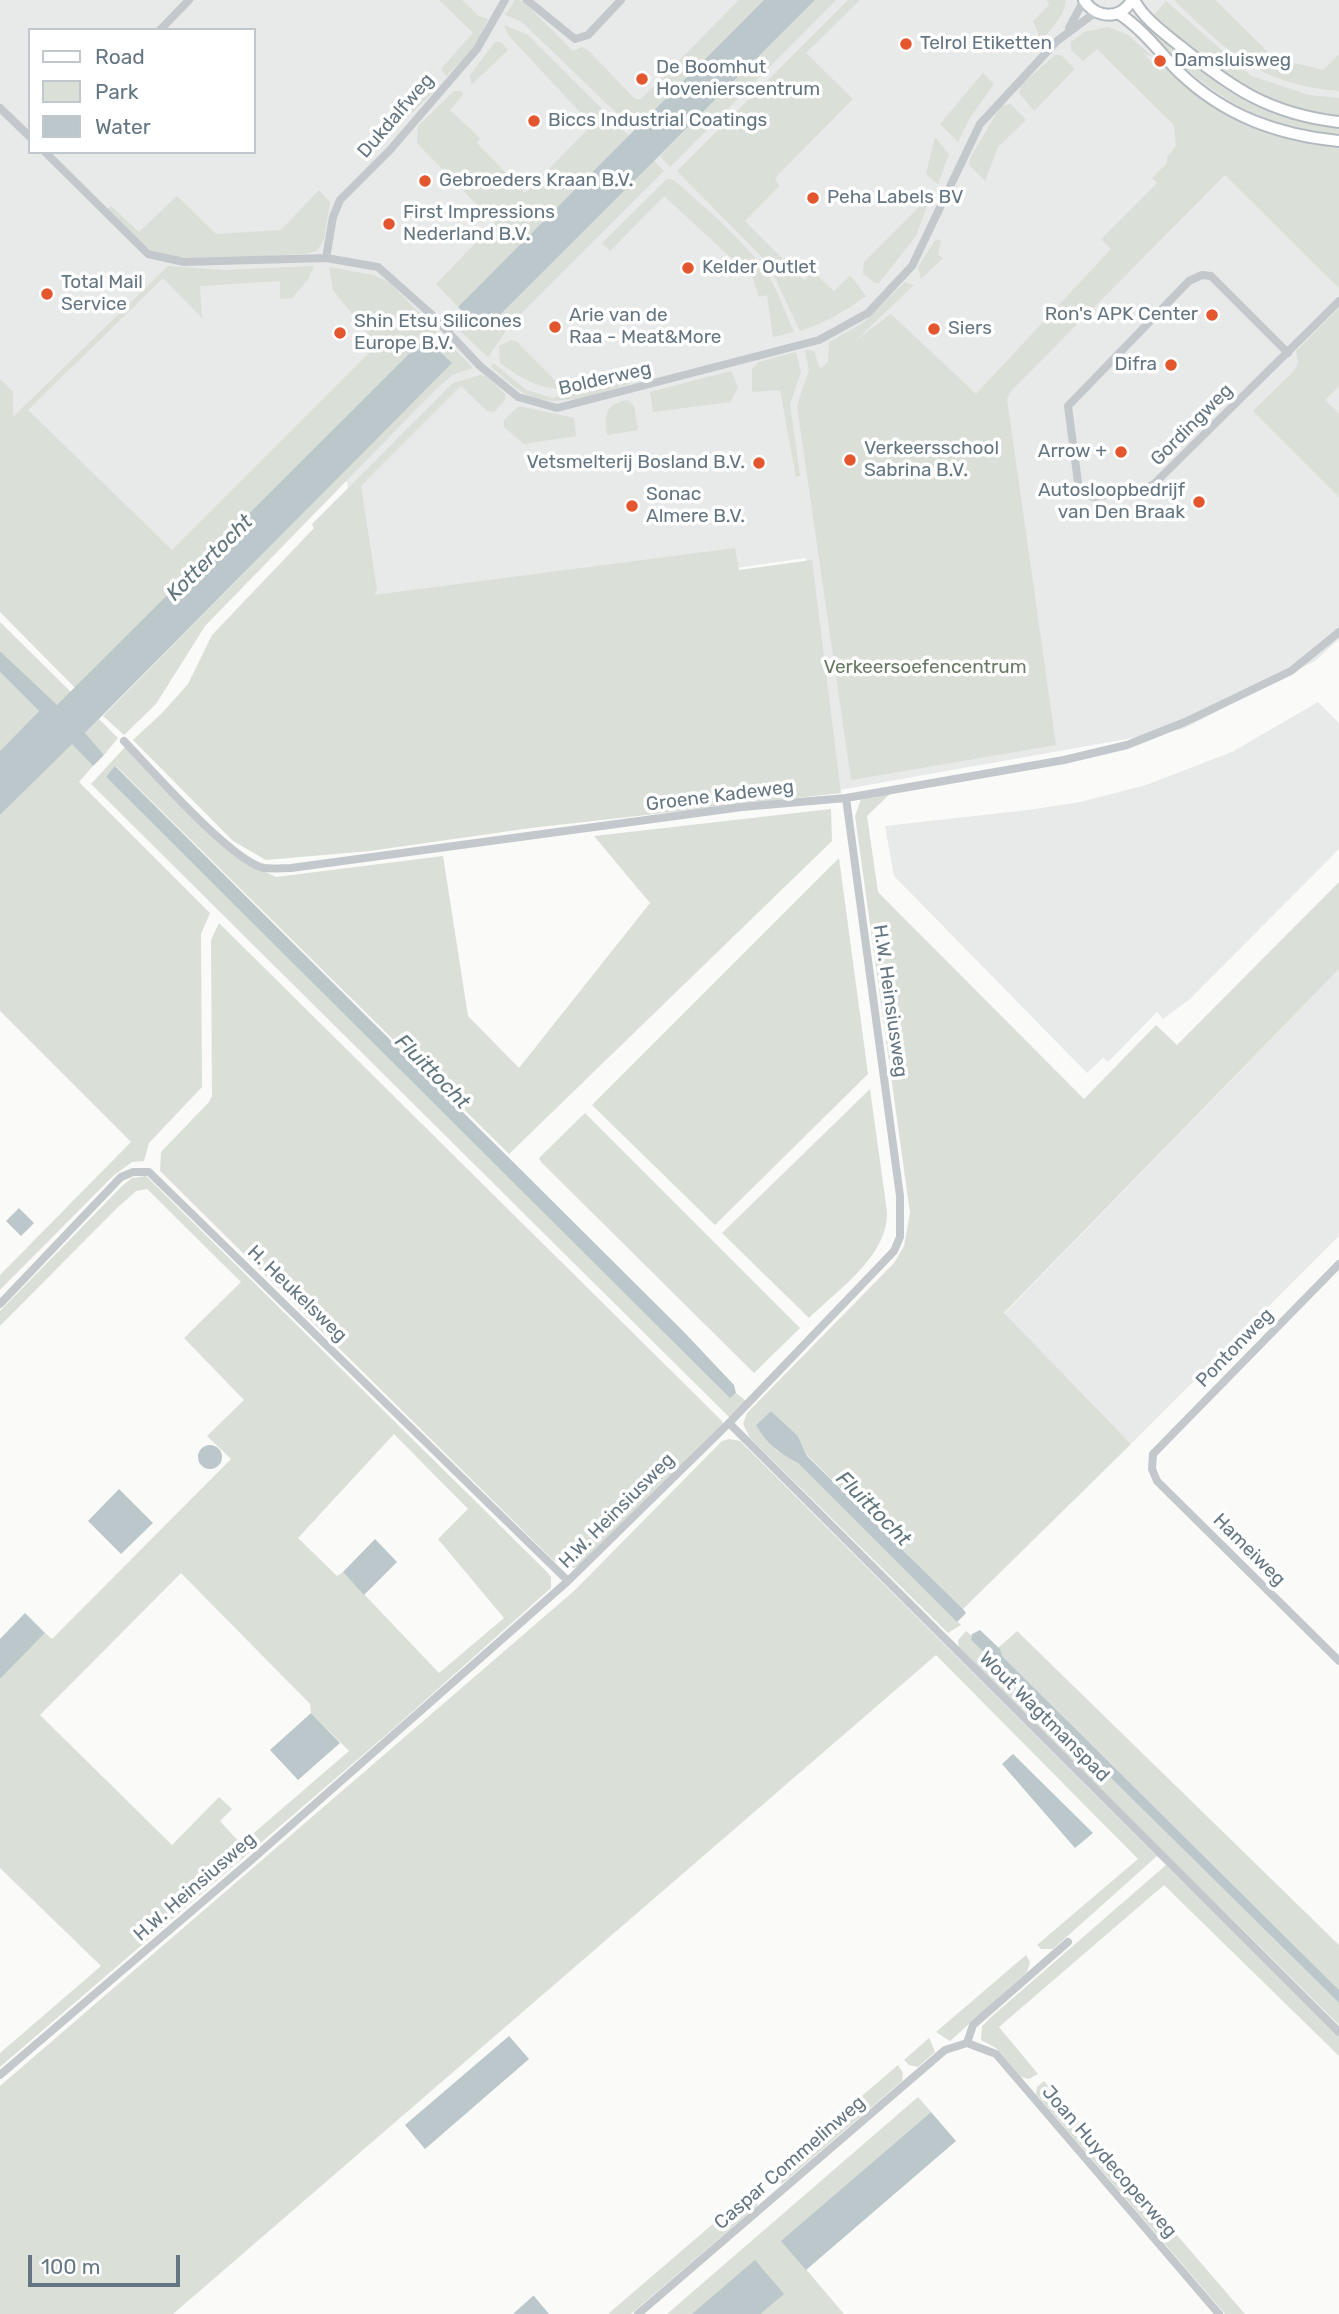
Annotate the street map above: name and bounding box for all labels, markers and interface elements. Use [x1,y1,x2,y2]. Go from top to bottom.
legend [28,28,256,154]
place label: Telrol Etiketten [920,33,1052,55]
marker: Telrol Etiketten [898,36,914,52]
text: Road [95,44,145,69]
place label: Damsluisweg [1174,50,1291,72]
marker: Damsluisweg [1152,53,1168,69]
place label: De Boomhut Hovenierscentrum [656,57,820,101]
street label: Dukdalfweg [353,69,439,163]
marker: De Boomhut Hovenierscentrum [634,71,650,87]
text: Park [95,79,139,104]
place label: Biccs Industrial Coatings [548,110,767,132]
marker: Biccs Industrial Coatings [526,113,542,129]
text: Water [95,114,151,139]
place label: Gebroeders Kraan B.V. [439,170,634,192]
marker: Gebroeders Kraan B.V. [417,173,433,189]
place label: Peha Labels BV [827,187,963,209]
marker: Peha Labels BV [805,190,821,206]
place label: First Impressions Nederland B.V. [403,202,555,246]
marker: First Impressions Nederland B.V. [381,216,397,232]
place label: Kelder Outlet [702,257,816,279]
marker: Kelder Outlet [680,260,696,276]
place label: Total Mail Service [61,272,143,316]
marker: Total Mail Service [39,286,55,302]
place label: Ron's APK Center [1045,304,1198,326]
place label: Arie van de Raa - Meat&More [569,305,721,349]
marker: Ron's APK Center [1204,307,1220,323]
place label: Shin Etsu Silicones Europe B.V. [354,311,522,355]
place label: Siers [948,318,992,340]
marker: Arie van de Raa - Meat&More [547,319,563,335]
marker: Siers [926,321,942,337]
marker: Shin Etsu Silicones Europe B.V. [332,325,348,341]
place label: Difra [1114,354,1157,376]
street label: Bolderweg [556,357,654,401]
marker: Difra [1163,357,1179,373]
street label: Gordingweg [1146,379,1238,471]
place label: Verkeersschool Sabrina B.V. [864,438,999,482]
place label: Arrow + [1038,441,1107,463]
marker: Arrow + [1113,444,1129,460]
place label: Vetsmelterij Bosland B.V. [527,452,745,474]
marker: Verkeersschool Sabrina B.V. [842,452,858,468]
marker: Vetsmelterij Bosland B.V. [751,455,767,471]
place label: Autosloopbedrijf van Den Braak [1038,480,1185,524]
place label: Sonac Almere B.V. [646,484,745,528]
marker: Autosloopbedrijf van Den Braak [1191,494,1207,510]
marker: Sonac Almere B.V. [624,498,640,514]
water label: Kottertocht [162,510,258,606]
park label: Verkeersoefencentrum [823,657,1027,679]
street label: Groene Kadeweg [645,776,795,816]
street label: H.W. Heinsiusweg [868,923,912,1079]
water label: Fluittocht [389,1029,475,1115]
street label: H. Heukelsweg [243,1241,351,1347]
street label: Pontonweg [1192,1304,1278,1392]
street label: H.W. Heinsiusweg [555,1449,679,1573]
water label: Fluittocht [830,1466,916,1552]
street label: Hameiweg [1208,1509,1290,1591]
street label: Wout Wagtmanspad [974,1647,1114,1787]
street label: H.W. Heinsiusweg [129,1828,261,1946]
street label: Joan Huydecoperweg [1037,2081,1181,2243]
street label: Caspar Commelinweg [710,2091,870,2235]
scale bar [32,2240,184,2284]
text: 100 m [41,2254,100,2279]

